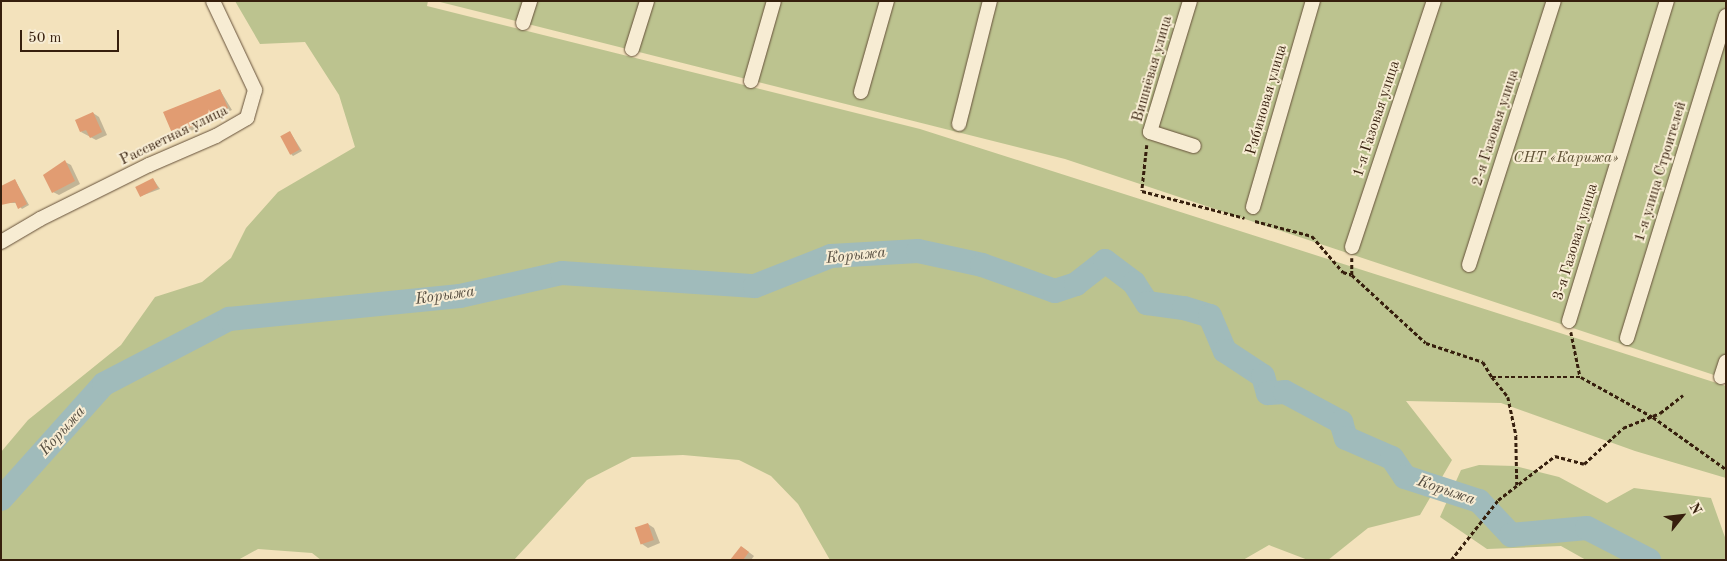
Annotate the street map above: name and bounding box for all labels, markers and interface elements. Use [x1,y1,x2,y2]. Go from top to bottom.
street label: Вишнёвая улица [1129,14,1177,124]
scale bar [22,20,121,52]
text: 50 m [28,31,62,46]
street label: Рябиновая улица [1243,43,1291,157]
street label: 1-я Газовая улица [1350,58,1404,180]
street label: 2-я Газовая улица [1469,67,1523,189]
street label: 1-я улица Строителей [1631,100,1691,244]
street label: Рассветная улица [117,102,231,170]
park label: СНТ «Карижа» [1513,150,1619,168]
street label: 3-я Газовая улица [1550,181,1602,303]
water label: Корыжа [825,243,887,269]
water label: Корыжа [414,282,476,310]
water label: Корыжа [36,402,90,460]
water label: Корыжа [1415,472,1477,510]
north arrow [1657,491,1707,541]
text: N [1686,501,1704,517]

